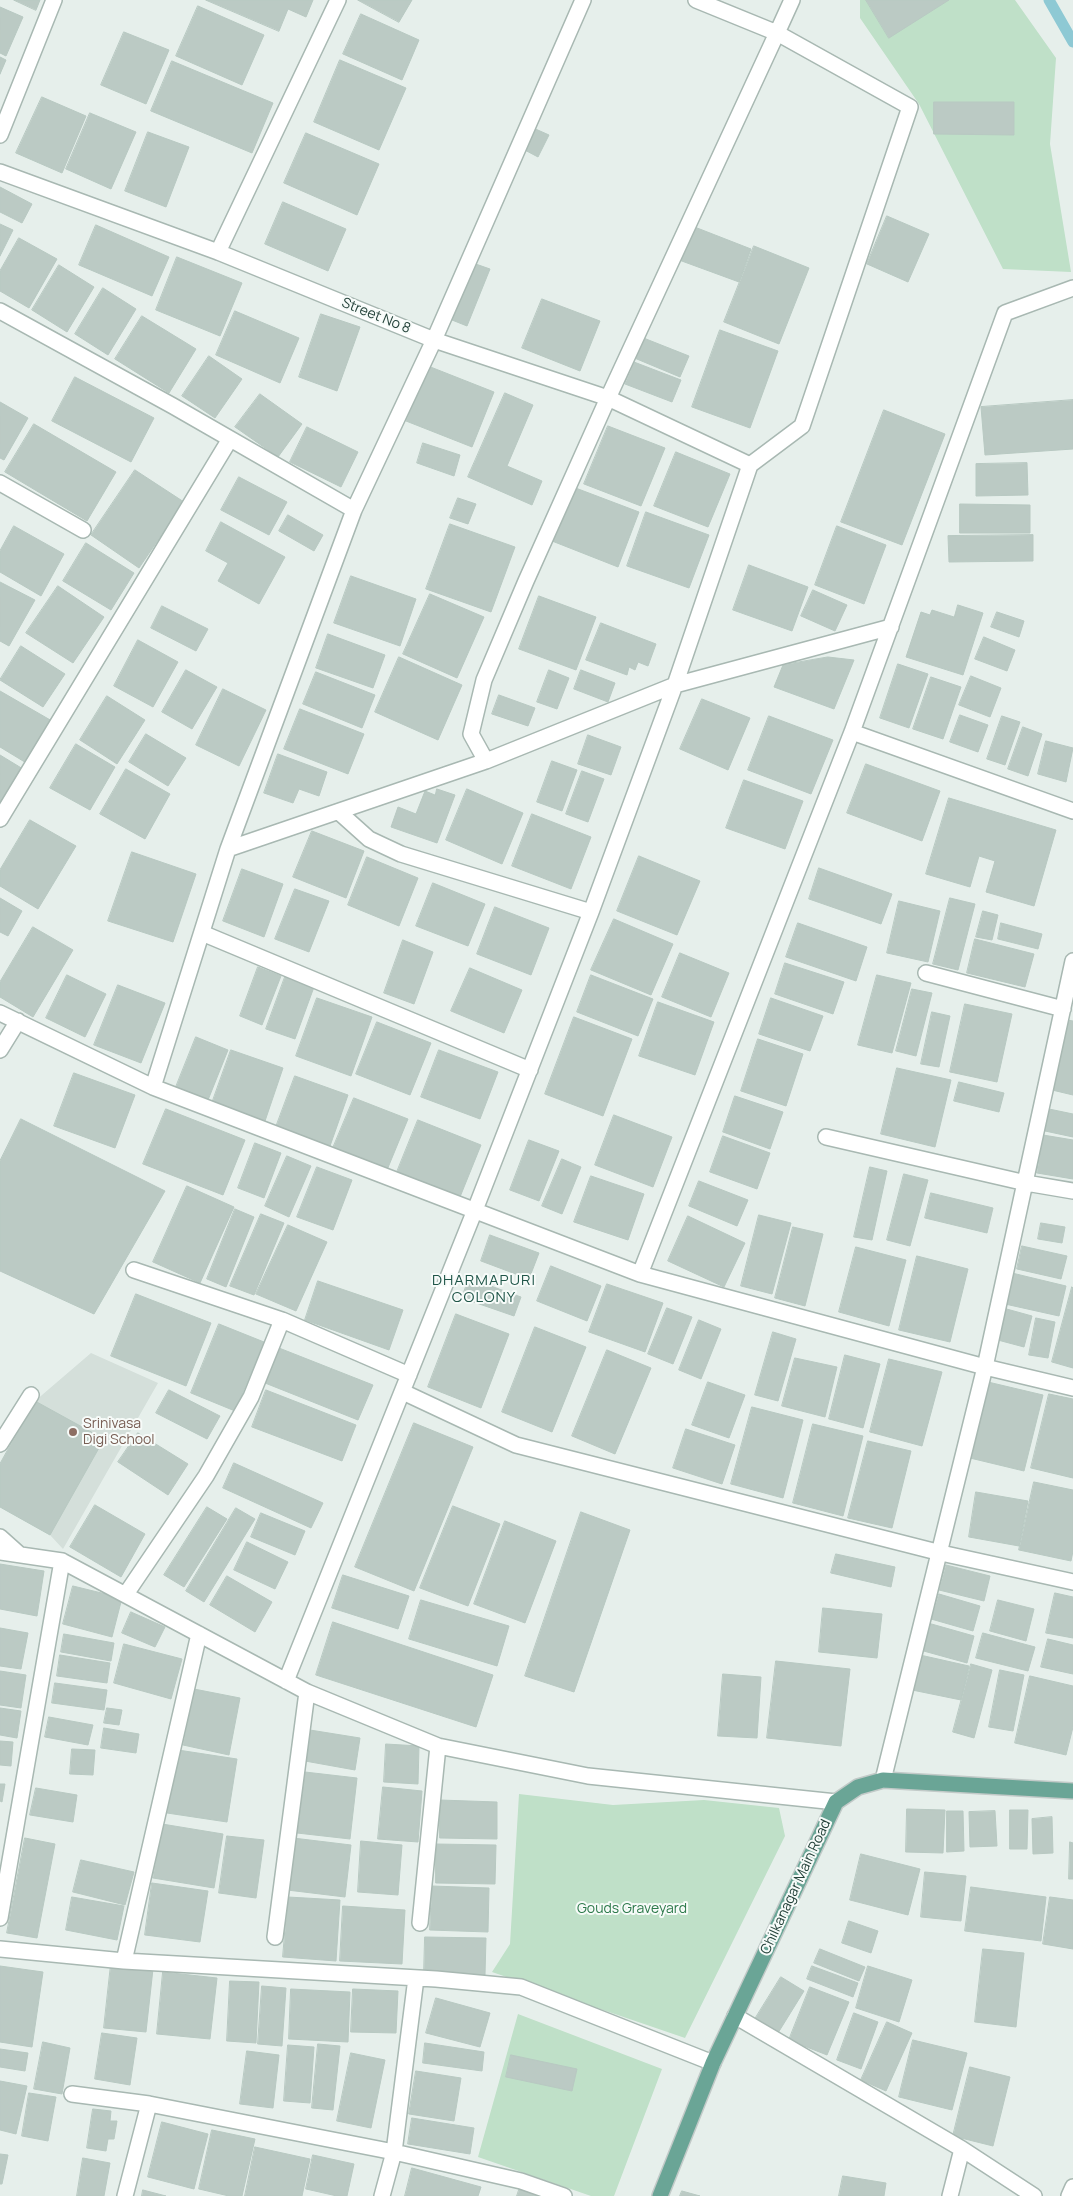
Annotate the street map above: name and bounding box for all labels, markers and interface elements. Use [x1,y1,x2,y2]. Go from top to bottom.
street label: Street No 8 [339,295,413,337]
district label: DHARMAPURI COLONY [431,1272,537,1307]
place label: Srinivasa Digi School [83,1416,155,1448]
marker: Srinivasa Digi School [67,1426,79,1438]
street label: Chilkanagar Main Road [757,1817,835,1957]
park label: Gouds Graveyard [577,1901,687,1917]

